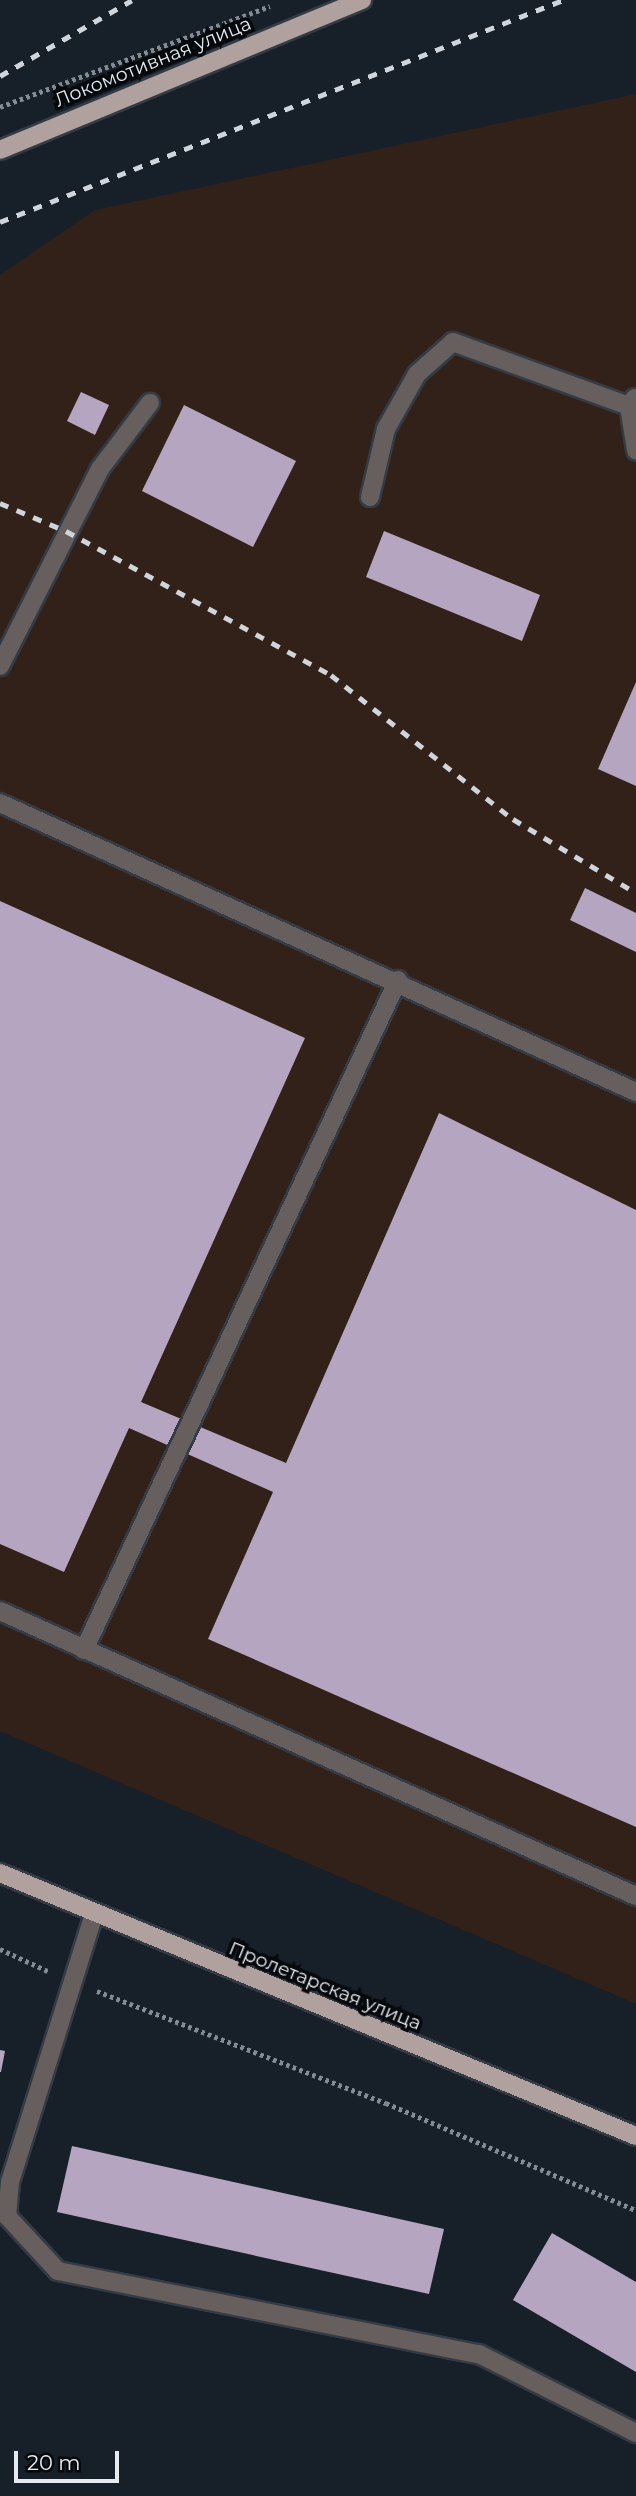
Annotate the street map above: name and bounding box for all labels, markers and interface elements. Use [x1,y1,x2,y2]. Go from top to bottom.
street label: Локомотивная улица [51,12,255,112]
street label: Пролетарская улица [225,1937,425,2035]
scale bar [18,2436,122,2480]
text: 20 m [27,2450,81,2475]

